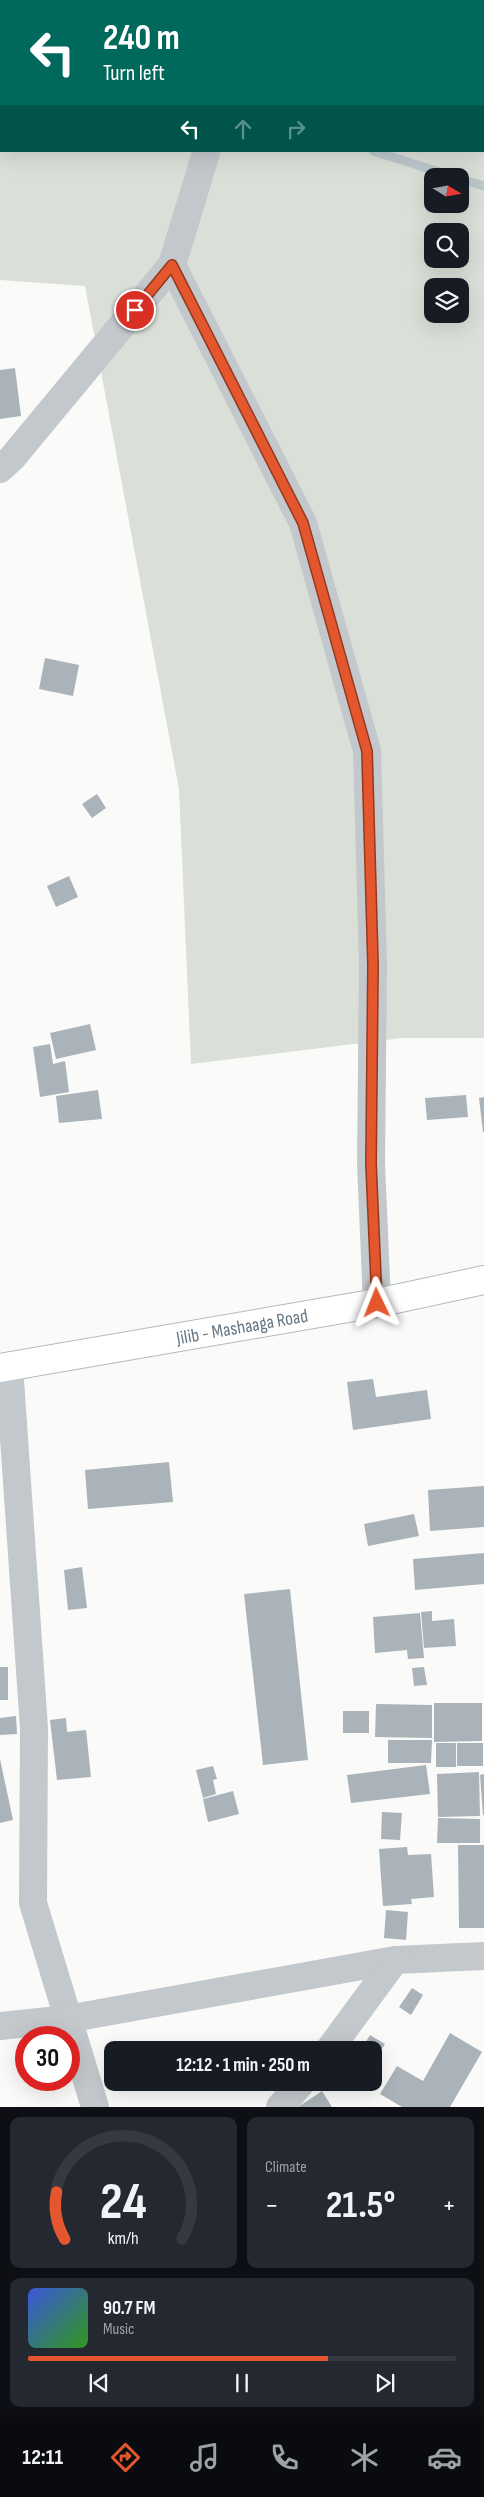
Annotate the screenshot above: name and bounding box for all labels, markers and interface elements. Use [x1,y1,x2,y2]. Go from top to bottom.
text: 240 m [103,17,180,60]
icon: left [20,20,85,85]
text: Turn left [103,60,165,87]
icon: left [176,115,204,143]
icon: ahead [229,115,257,143]
icon: right [282,115,310,143]
north arrow [424,168,469,212]
map controls [424,168,469,323]
button: search [424,223,469,268]
button: layers [424,278,469,323]
pin [114,289,156,331]
icon: arrive [121,296,149,324]
position arrow [350,1276,402,1328]
street label: Jilib - Mashaaga Road [174,1305,310,1351]
speed limit sign: 30 [15,2026,80,2091]
text: 12:12 · 1 min · 250 m [176,2054,310,2077]
text: Climate [265,2158,307,2177]
text: 24 [100,2171,147,2234]
text: 21.5° [326,2183,395,2228]
text: − [265,2189,279,2222]
text: + [442,2189,456,2222]
text: km/h [108,2228,139,2249]
text: 90.7 FM [103,2297,155,2320]
text: Music [103,2320,134,2339]
icon: previous [85,2369,113,2397]
icon: pause [228,2369,256,2397]
icon: next [371,2369,399,2397]
icon: directions [108,2440,143,2475]
icon: music [187,2440,222,2475]
icon: phone [267,2440,302,2475]
icon: climate [347,2440,382,2475]
icon: car [427,2440,462,2475]
text: 12:11 [22,2444,63,2471]

